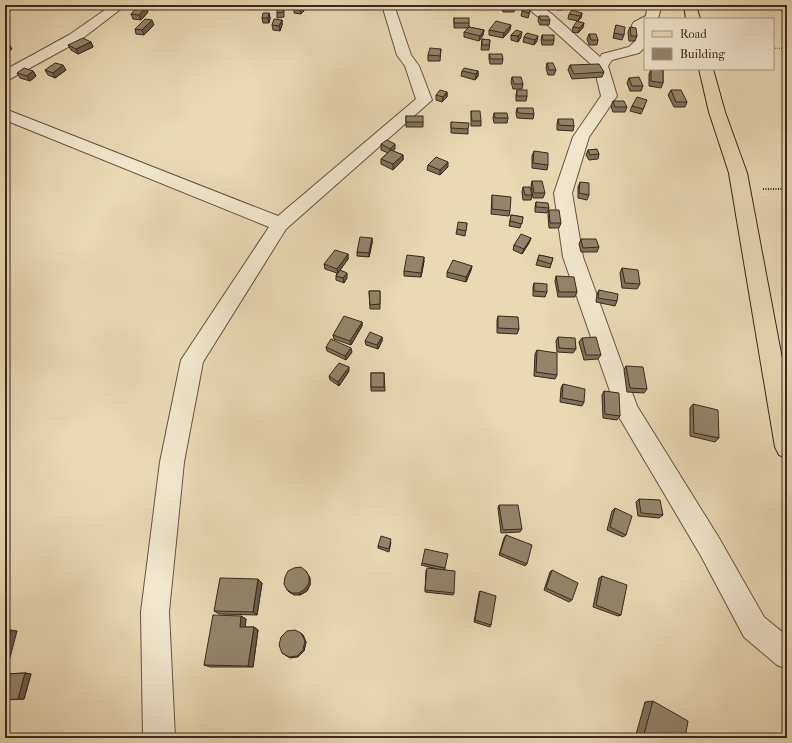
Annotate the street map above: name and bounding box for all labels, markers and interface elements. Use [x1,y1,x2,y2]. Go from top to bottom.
legend [644,18,774,70]
text: Road [680,27,707,41]
text: Building [680,47,725,61]

